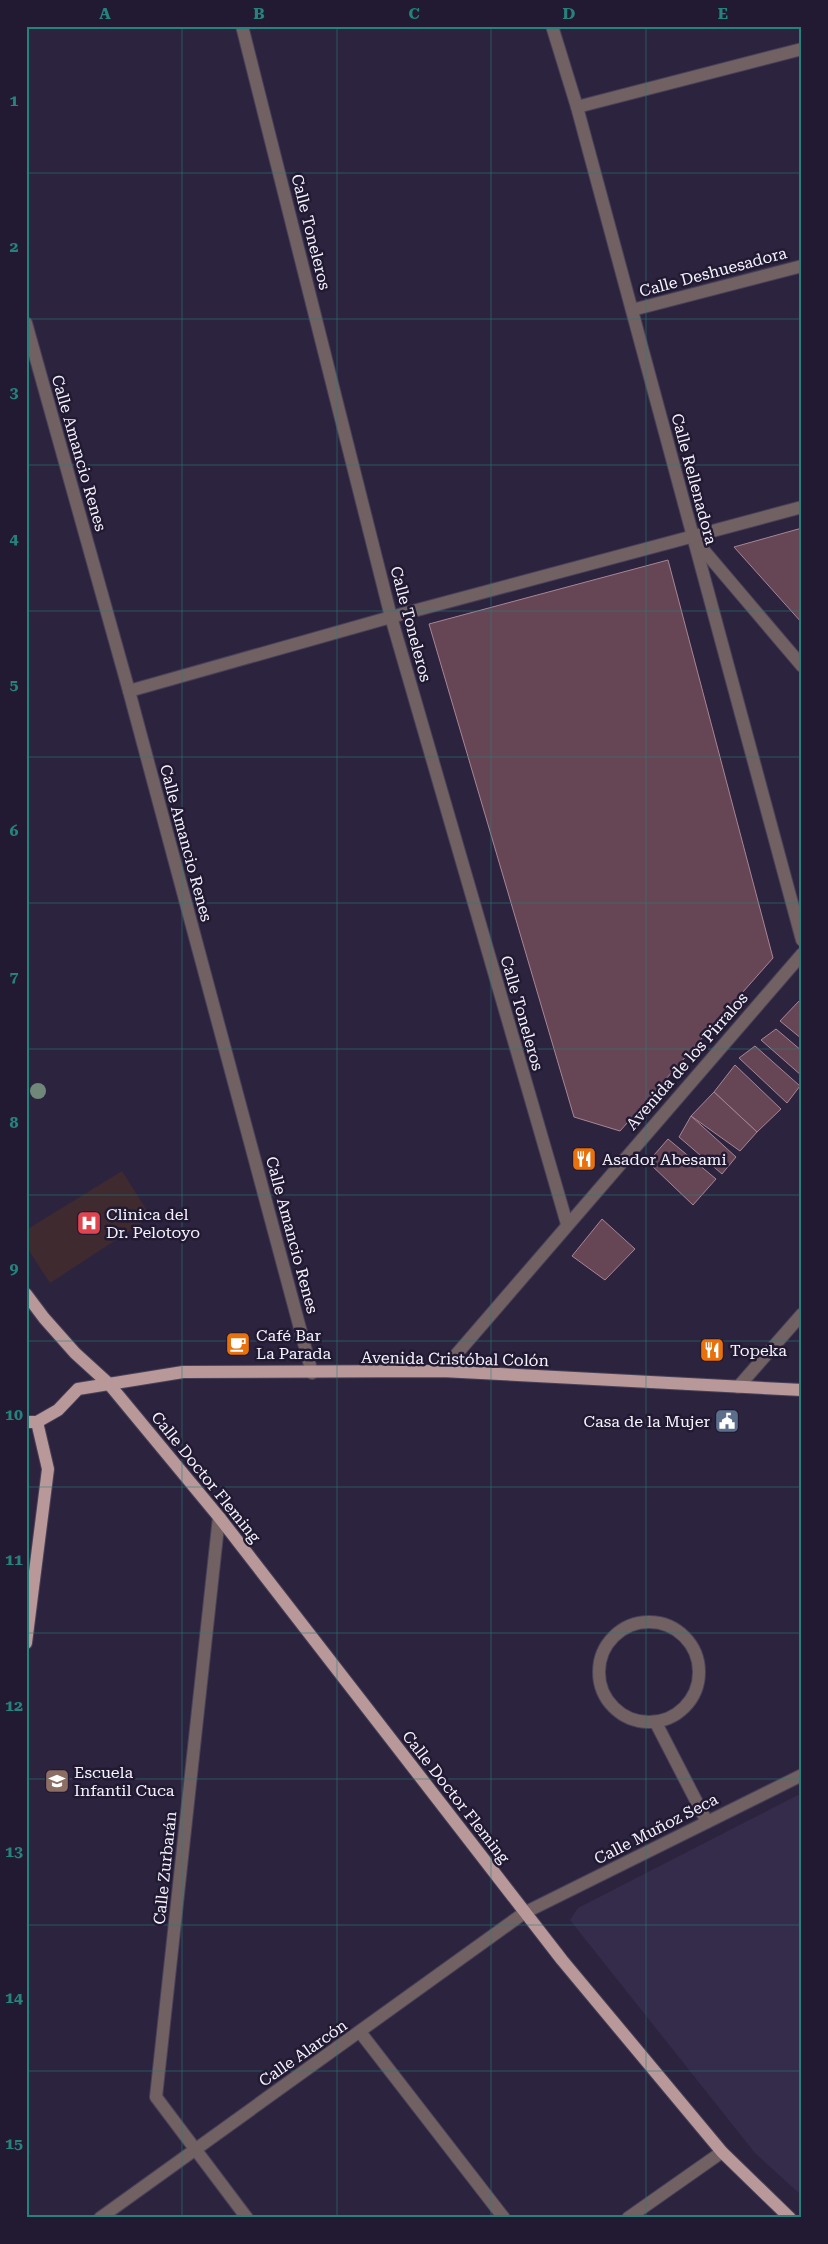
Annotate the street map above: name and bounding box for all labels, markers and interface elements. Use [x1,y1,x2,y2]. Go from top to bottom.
text: A [99,4,111,23]
text: B [253,4,265,23]
text: C [408,4,420,23]
text: D [563,4,576,23]
text: E [718,4,728,23]
text: 1 [10,91,19,110]
street label: Calle Toneleros [287,172,335,292]
text: 2 [10,237,19,256]
street label: Calle Deshuesadora [637,243,789,301]
street label: Calle Amancio Renes [48,373,111,534]
text: 3 [10,383,19,402]
street label: Calle Rellenadora [667,411,721,547]
text: 4 [10,529,19,548]
street label: Calle Toneleros [386,564,436,684]
text: 5 [10,675,19,694]
street label: Calle Amancio Renes [156,762,216,924]
text: 6 [10,821,19,840]
street label: Calle Toneleros [496,953,548,1073]
text: 7 [10,967,19,986]
street label: Avenida de los Pirralos [622,988,752,1134]
text: 8 [10,1113,19,1132]
restaurant icon: Asador Abesami [571,1146,597,1172]
place label: Asador Abesami [602,1150,727,1169]
street label: Calle Amancio Renes [262,1154,322,1316]
place label: Clinica del Dr. Pelotoyo [106,1205,200,1242]
hospital icon: Clinica del Dr. Pelotoyo [76,1210,102,1236]
text: 9 [10,1259,19,1278]
place label: Café Bar La Parada [256,1326,331,1363]
cafe icon: Café Bar La Parada [225,1331,251,1357]
restaurant icon: Topeka [699,1337,725,1363]
place label: Topeka [730,1341,787,1360]
street label: Avenida Cristóbal Colón [361,1348,549,1370]
text: 10 [5,1405,23,1424]
street label: Calle Doctor Fleming [147,1408,265,1547]
public building icon: Casa de la Mujer [714,1408,740,1434]
place label: Casa de la Mujer [584,1412,710,1431]
text: 11 [5,1550,23,1569]
text: 12 [5,1696,23,1715]
street label: Calle Doctor Fleming [398,1727,514,1868]
place label: Escuela Infantil Cuca [74,1763,175,1800]
school or university icon: Escuela Infantil Cuca [44,1768,70,1794]
street label: Calle Muñoz Seca [591,1789,721,1868]
street label: Calle Zurbarán [150,1811,180,1925]
text: 13 [5,1842,23,1861]
text: 14 [5,1988,23,2007]
street label: Calle Alarcón [255,2016,351,2090]
text: 15 [5,2134,23,2153]

